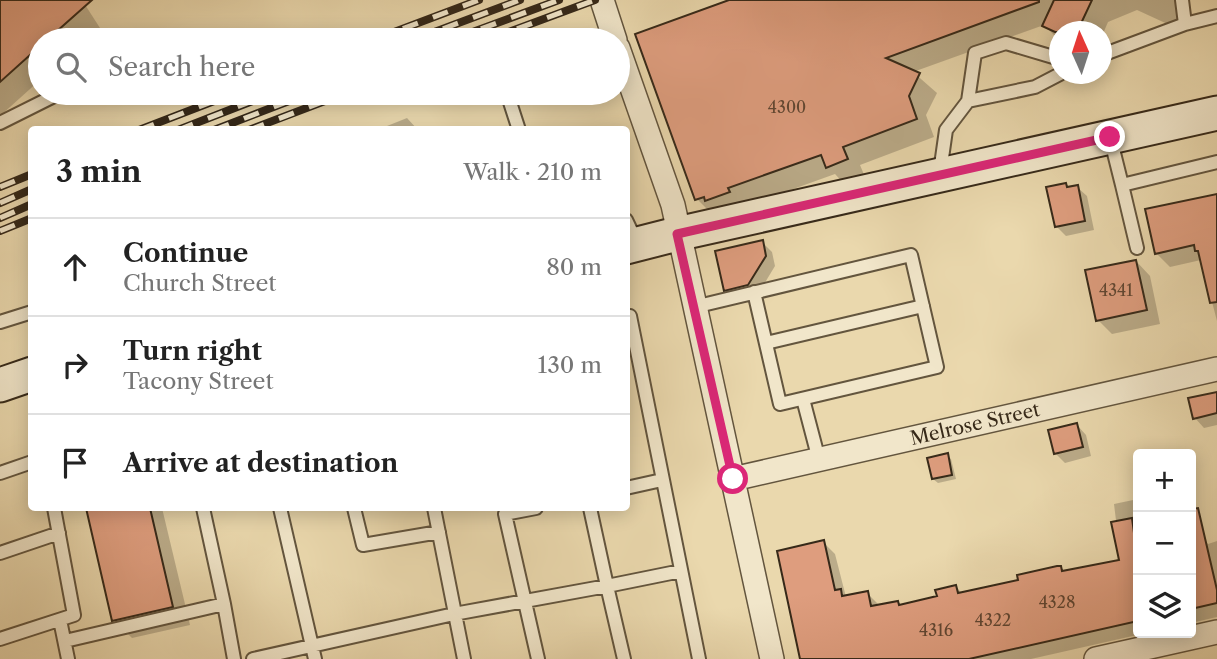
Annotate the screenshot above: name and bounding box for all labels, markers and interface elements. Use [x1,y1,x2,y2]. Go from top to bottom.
north arrow [1049,21,1112,84]
search box [28,28,630,105]
icon: search [52,48,90,86]
text: Search here [108,51,255,83]
house number: 4300 [768,97,806,117]
route end [1094,121,1125,152]
text: 3 min [56,153,142,190]
text: Walk · 210 m [463,158,602,186]
text: Continue [123,237,248,269]
icon: ahead [56,248,94,286]
text: 80 m [546,253,602,281]
text: Church Street [123,269,276,297]
house number: 4341 [1099,280,1133,300]
text: Turn right [123,335,262,367]
icon: right [56,346,94,384]
text: 130 m [538,351,602,379]
text: Tacony Street [123,367,274,395]
street label: Melrose Street [908,398,1042,450]
icon: arrive [56,444,94,482]
text: Arrive at destination [123,447,398,479]
map controls [1133,449,1196,638]
button: + [1133,449,1196,512]
route start [717,463,748,494]
button: − [1133,512,1196,575]
button: layers [1133,575,1196,638]
house number: 4328 [1039,592,1075,612]
house number: 4322 [975,610,1011,630]
house number: 4316 [919,620,953,640]

